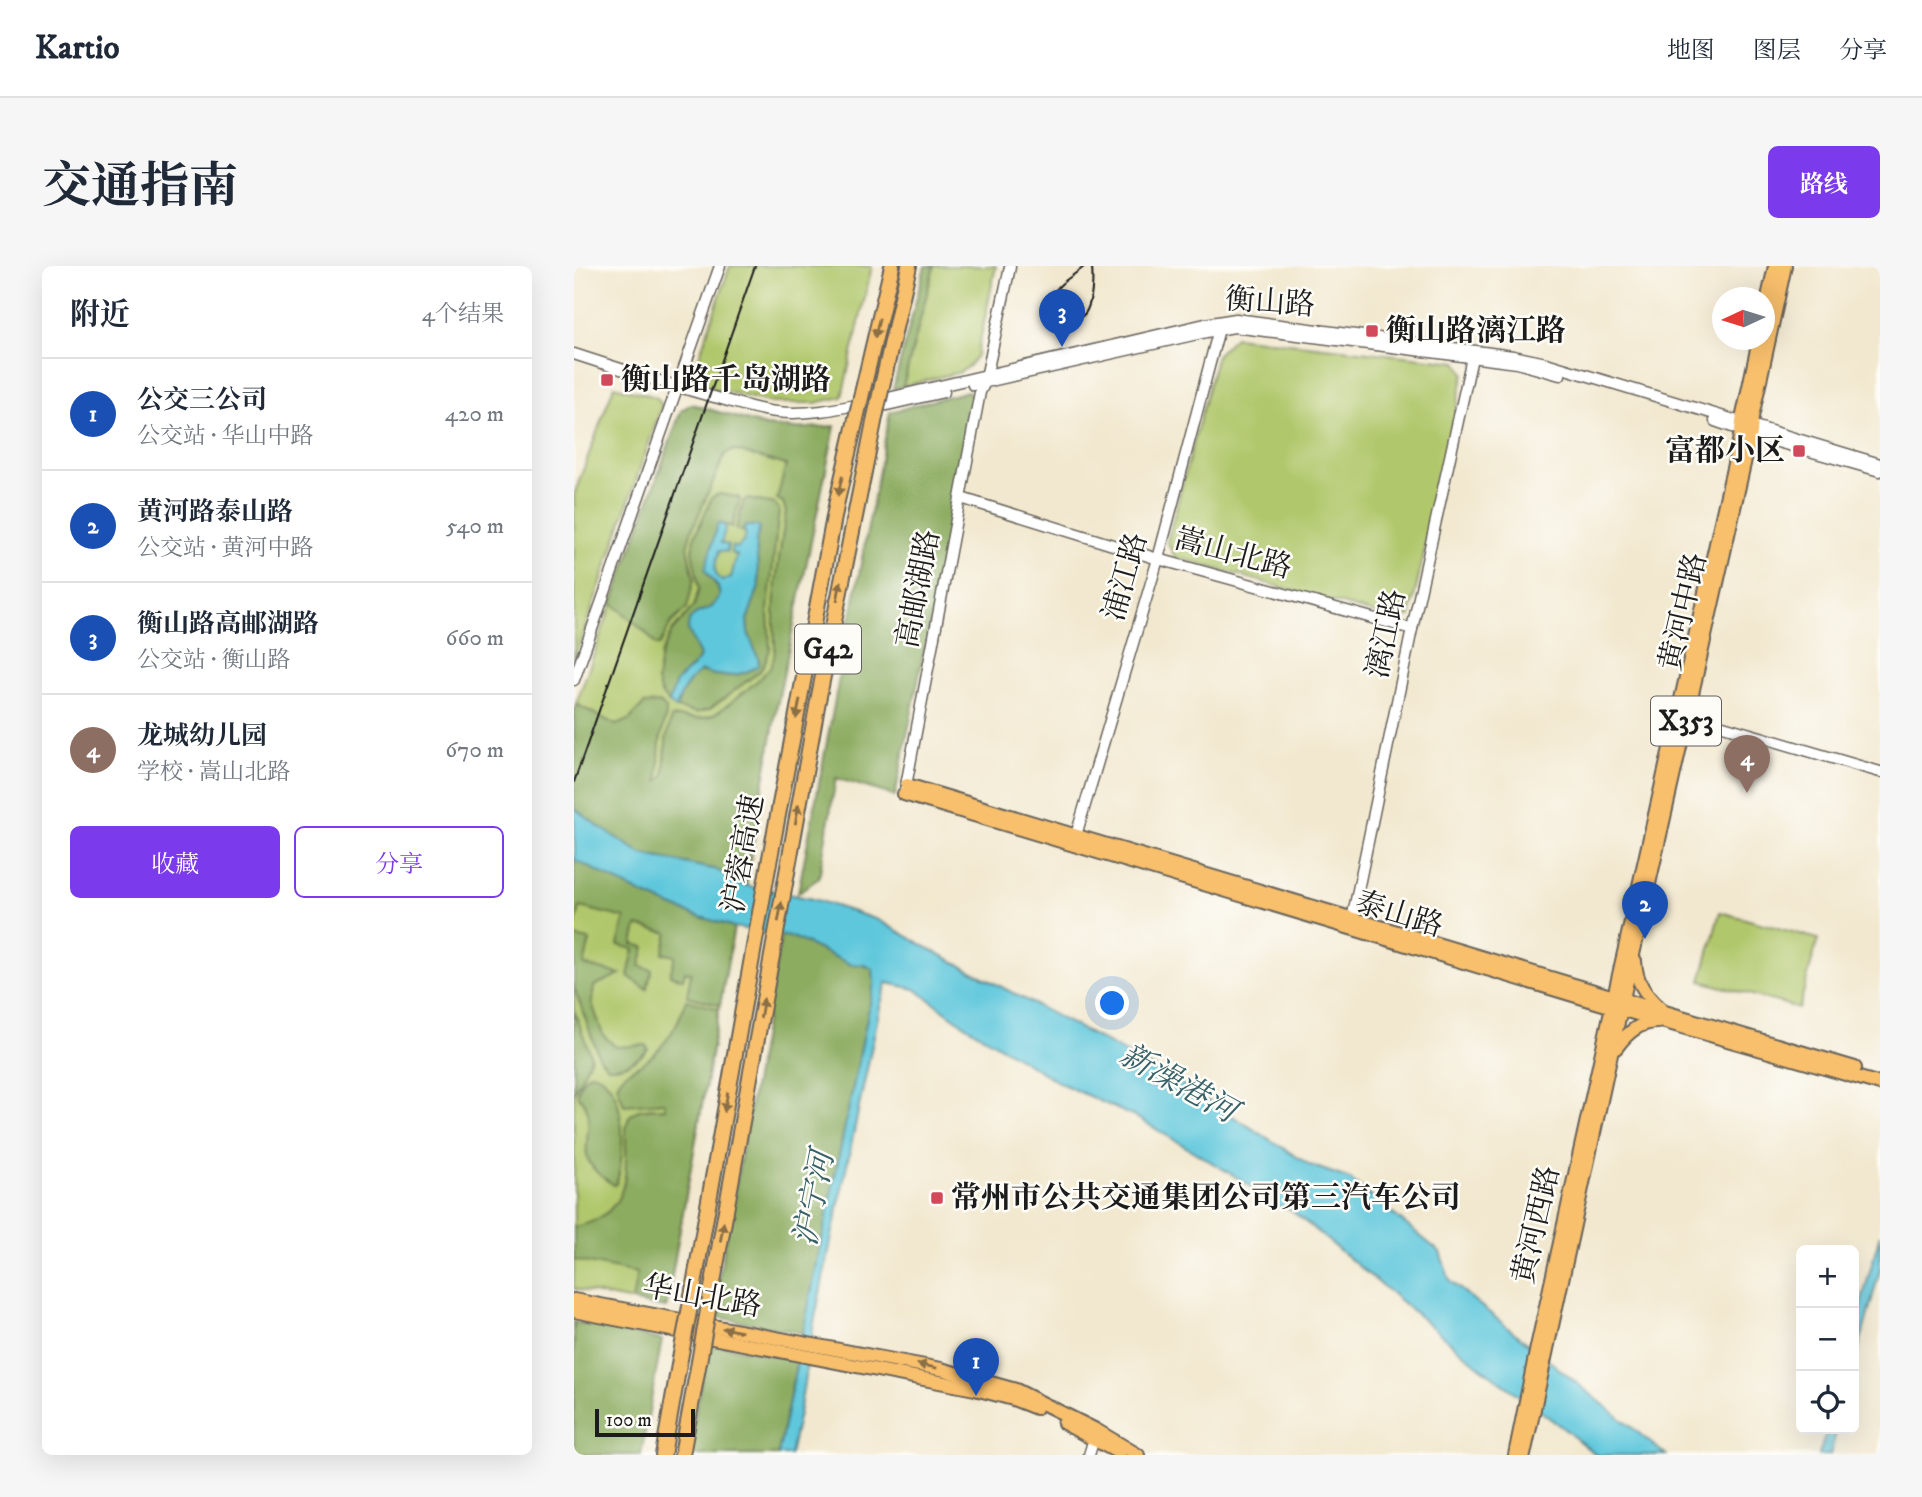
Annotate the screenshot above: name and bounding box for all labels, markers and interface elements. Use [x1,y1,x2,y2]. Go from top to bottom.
text: Kartio [35,28,120,69]
text: 地图 [1667,36,1715,66]
text: 图层 [1753,36,1801,66]
text: 分享 [1839,36,1887,66]
button: 路线 [1768,146,1880,218]
text: 交通指南 [42,157,238,219]
street label: 衡山路 [1224,281,1316,325]
north arrow [1712,287,1775,350]
pin: 3 [1039,289,1085,347]
text: 附近 [70,297,130,334]
text: 4个结果 [422,300,504,329]
place label: 衡山路漓江路 [1386,313,1566,350]
one-way arrow [872,317,883,339]
marker: 衡山路漓江路 [1364,323,1380,339]
place label: 衡山路千岛湖路 [621,362,831,399]
marker: 衡山路千岛湖路 [599,372,615,388]
text: 公交三公司 [137,384,267,417]
text: 1 [89,400,97,429]
text: 420 m [445,400,504,429]
text: 公交站 · 华山中路 [137,422,313,451]
place label: 富都小区 [1665,433,1785,470]
marker: 富都小区 [1791,443,1807,459]
one-way arrow [835,475,846,497]
text: 黄河路泰山路 [137,496,293,529]
text: 2 [87,512,99,541]
text: 540 m [446,512,504,541]
street label: 嵩山北路 [1170,521,1296,587]
street label: 高邮湖路 [889,527,949,651]
street label: 浦江路 [1096,529,1156,625]
text: 公交站 · 黄河中路 [137,534,313,563]
street label: 黄河中路 [1652,549,1716,675]
one-way arrow [834,580,845,602]
street label: 漓江路 [1360,586,1414,682]
text: 衡山路高邮湖路 [137,608,319,641]
text: 3 [89,624,97,653]
text: 660 m [445,624,504,653]
road number: G42 [795,624,861,674]
text: 公交站 · 衡山路 [137,646,290,675]
road number: X353 [1651,696,1721,746]
one-way arrow [792,698,803,720]
text: 龙城幼儿园 [137,720,267,753]
pin: 4 [1724,735,1770,793]
text: 4 [86,736,100,765]
text: 670 m [445,736,504,765]
text: 学校 · 嵩山北路 [137,758,290,787]
street label: 沪蓉高速 [715,792,773,916]
one-way arrow [792,803,803,825]
button: 收藏 [70,826,280,898]
button: 分享 [294,826,504,898]
pin: 2 [1622,881,1668,939]
street label: 泰山路 [1351,884,1447,946]
one-way arrow [775,901,786,923]
your location [1095,986,1129,1020]
one-way arrow [757,997,768,1019]
water label: 新澡港河 [1112,1035,1248,1135]
one-way arrow [720,1091,731,1113]
water label: 沪宁河 [786,1143,845,1250]
street label: 黄河西路 [1505,1162,1569,1288]
place label: 常州市公共交通集团公司第三汽车公司 [951,1180,1461,1217]
marker: 常州市公共交通集团公司第三汽车公司 [929,1190,945,1206]
one-way arrow [717,1221,728,1243]
map controls [1796,1245,1859,1434]
button: + [1796,1245,1859,1308]
street label: 华山北路 [640,1268,764,1326]
button: − [1796,1308,1859,1371]
one-way arrow [721,1324,743,1335]
pin: 1 [953,1338,999,1396]
one-way arrow [916,1361,938,1372]
button: locate [1796,1371,1859,1434]
scale bar [595,1406,695,1438]
text: 100 m [606,1409,652,1432]

